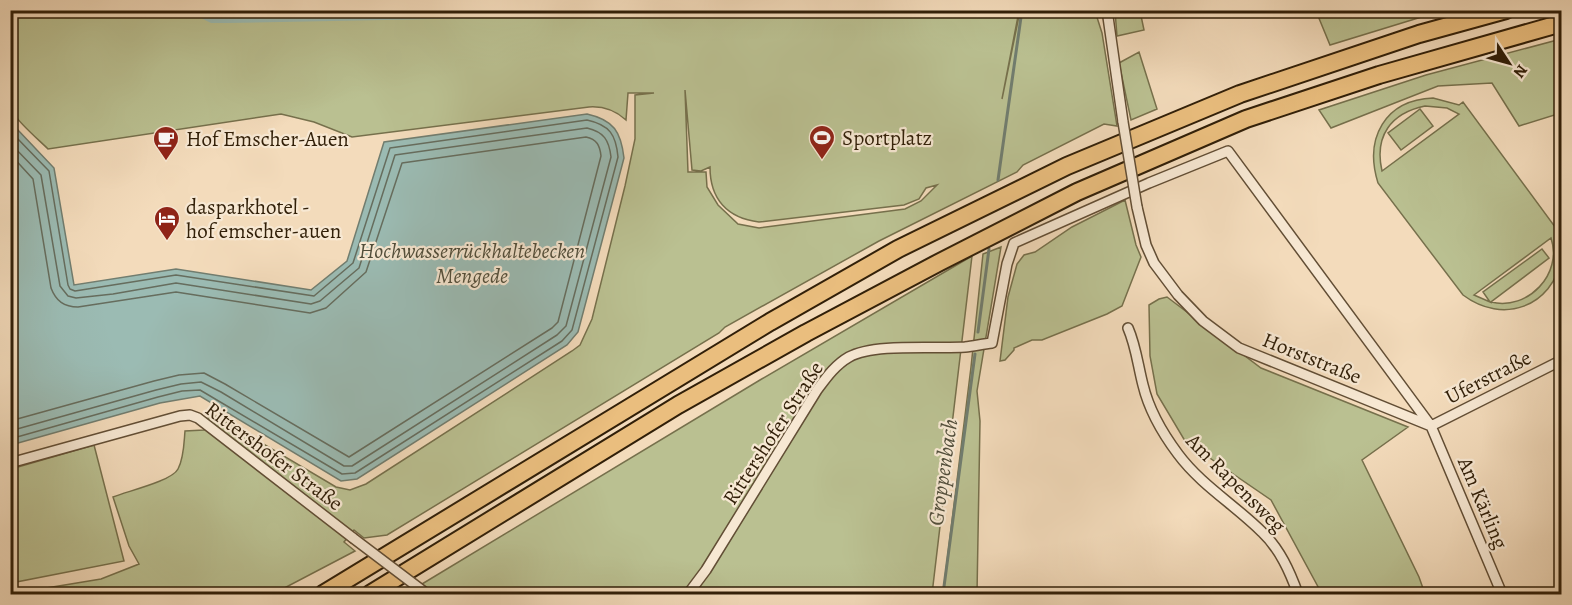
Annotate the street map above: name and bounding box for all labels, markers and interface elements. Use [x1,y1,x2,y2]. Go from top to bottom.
north arrow [1479,33,1539,93]
text: N [1508,60,1533,83]
sports icon: Sportplatz [807,123,837,161]
cafe icon: Hof Emscher-Auen [151,124,181,162]
place label: Sportplatz [842,124,932,152]
place label: Hof Emscher-Auen [186,125,349,153]
place label: dasparkhotel - hof emscher-auen [186,193,341,245]
hotel icon: dasparkhotel - hof emscher-auen [152,204,182,242]
water label: Hochwasserrückhaltebecken Mengede [359,236,585,291]
street label: Horststraße [1258,326,1366,390]
street label: Uferstraße [1440,343,1536,411]
street label: Rittershofer Straße [716,356,830,510]
street label: Rittershofer Straße [199,395,349,517]
water label: Groppenbach [921,417,965,528]
street label: Am Rapensweg [1179,426,1292,539]
street label: Am Kärling [1451,452,1515,554]

